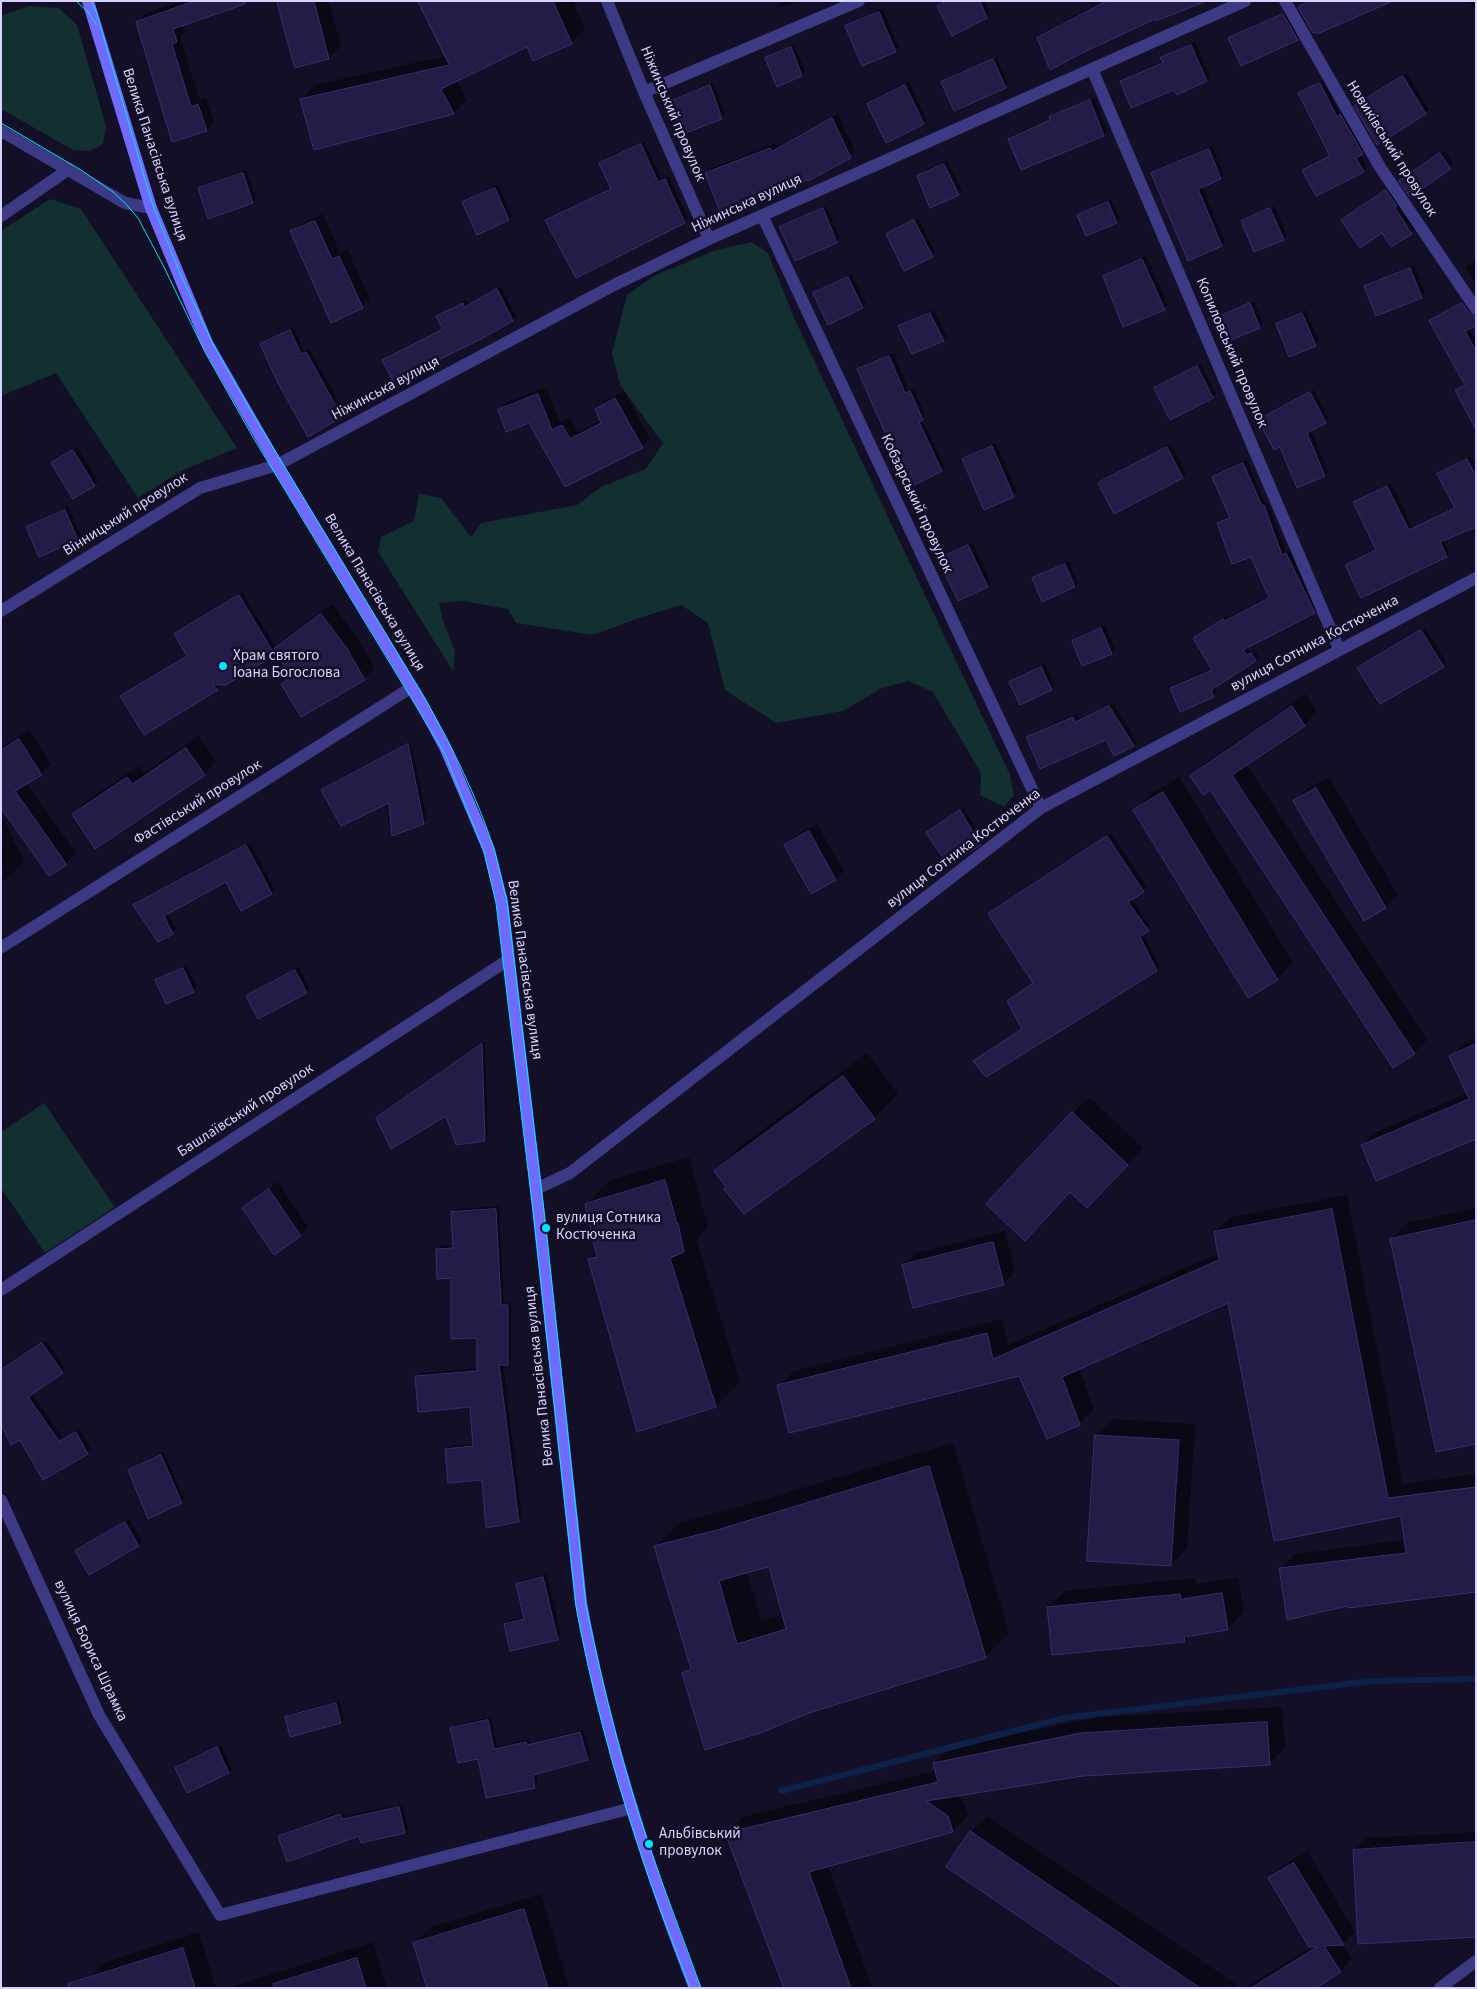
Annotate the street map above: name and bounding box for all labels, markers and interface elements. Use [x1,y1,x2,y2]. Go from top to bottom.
street label: Ніжинський провулок [635,44,709,184]
street label: Велика Панасівська вулиця [117,66,191,244]
street label: Новиківський провулок [1342,78,1440,220]
street label: Ніжинська вулиця [689,171,805,237]
street label: Копиловський провулок [1191,275,1271,431]
street label: Ніжинська вулиця [329,353,443,425]
street label: Кобзарський провулок [876,432,956,576]
street label: Вінницький провулок [60,469,192,561]
street label: Велика Панасівська вулиця [320,511,428,675]
street label: вулиця Сотника Костюченка [1228,592,1402,696]
place label: Храм святого Іоана Богослова [233,648,340,683]
marker: Храм святого Іоана Богослова [217,660,229,672]
street label: Фастівський провулок [131,756,265,850]
street label: вулиця Сотника Костюченка [884,785,1044,913]
street label: Велика Панасівська вулиця [502,879,546,1061]
street label: Башлаївський провулок [175,1060,317,1162]
place label: вулиця Сотника Костюченка [556,1210,661,1245]
marker: вулиця Сотника Костюченка [540,1222,552,1234]
street label: Велика Панасівська вулиця [522,1285,558,1467]
street label: вулиця Бориса Шрамка [49,1577,131,1725]
place label: Альбівський провулок [659,1826,741,1861]
marker: Альбівський провулок [643,1838,655,1850]

